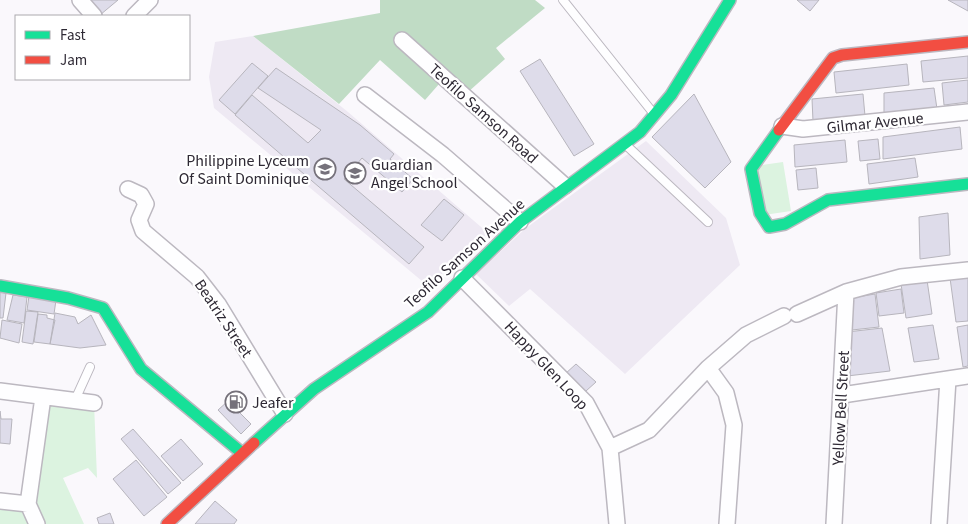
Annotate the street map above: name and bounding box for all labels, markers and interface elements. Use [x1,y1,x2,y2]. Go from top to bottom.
legend [15,15,190,80]
text: Fast [60,25,86,46]
text: Jam [60,50,87,71]
street label: Teofilo Samson Road [424,59,543,169]
street label: Gilmar Avenue [826,107,925,139]
place label: Philippine Lyceum Of Saint Dominique [179,150,309,190]
place label: Guardian Angel School [371,154,457,194]
school or university icon: Philippine Lyceum Of Saint Dominique [313,157,337,181]
school or university icon: Guardian Angel School [343,161,367,185]
street label: Teofilo Samson Avenue [400,194,530,314]
street label: Beatriz Street [189,275,258,362]
street label: Happy Glen Loop [499,316,593,415]
street label: Yellow Bell Street [827,349,855,467]
fuel station icon: Jeafer [224,390,248,414]
place label: Jeafer [252,392,294,414]

